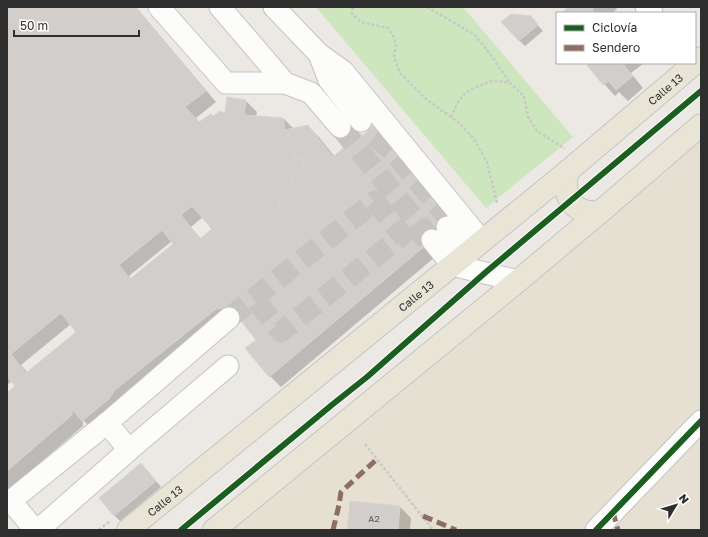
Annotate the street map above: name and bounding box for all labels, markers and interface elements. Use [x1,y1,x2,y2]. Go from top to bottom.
scale bar [14,12,139,38]
legend [556,12,696,64]
text: 50 m [20,18,48,33]
text: Ciclovía [592,20,637,35]
text: Sendero [592,40,640,55]
street label: Calle 13 [645,70,685,107]
street label: Calle 13 [395,277,436,314]
street label: Calle 13 [144,482,185,518]
north arrow [656,485,696,525]
text: N [677,491,692,506]
house number: A2 [368,513,380,524]

